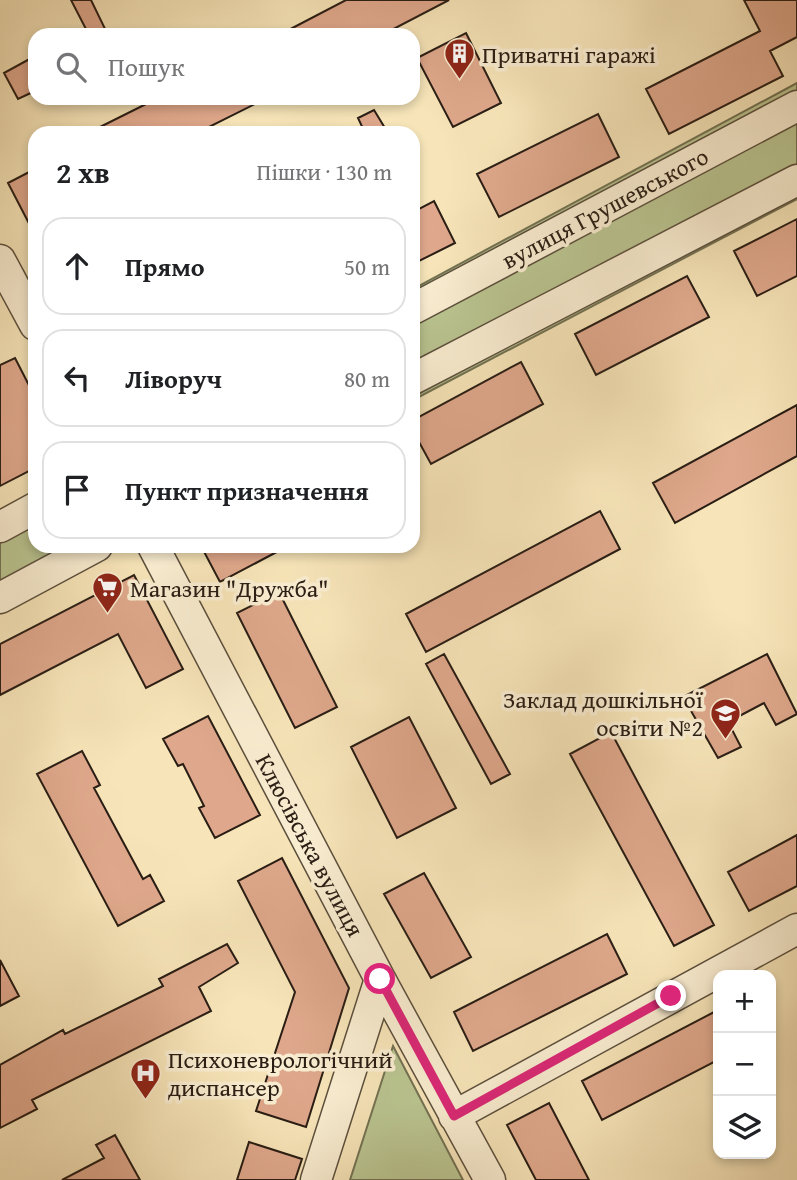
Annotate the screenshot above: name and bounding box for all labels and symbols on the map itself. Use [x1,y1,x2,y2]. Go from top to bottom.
building icon: Приватні гаражі [442,37,476,81]
place label: Приватні гаражі [482,37,656,72]
street label: вулиця Грушевського [495,139,715,277]
supermarket icon: Магазин "Дружба" [90,571,124,615]
place label: Магазин "Дружба" [130,571,329,606]
place label: Заклад дошкільної освіти №2 [503,682,704,745]
school or university icon: Заклад дошкільної освіти №2 [709,696,743,740]
street label: Клюсівська вулиця [247,747,373,943]
route start [364,963,395,994]
route end [655,980,686,1011]
place label: Психоневрологічний диспансер [168,1042,393,1105]
hospital icon: Психоневрологічний диспансер [128,1056,162,1100]

